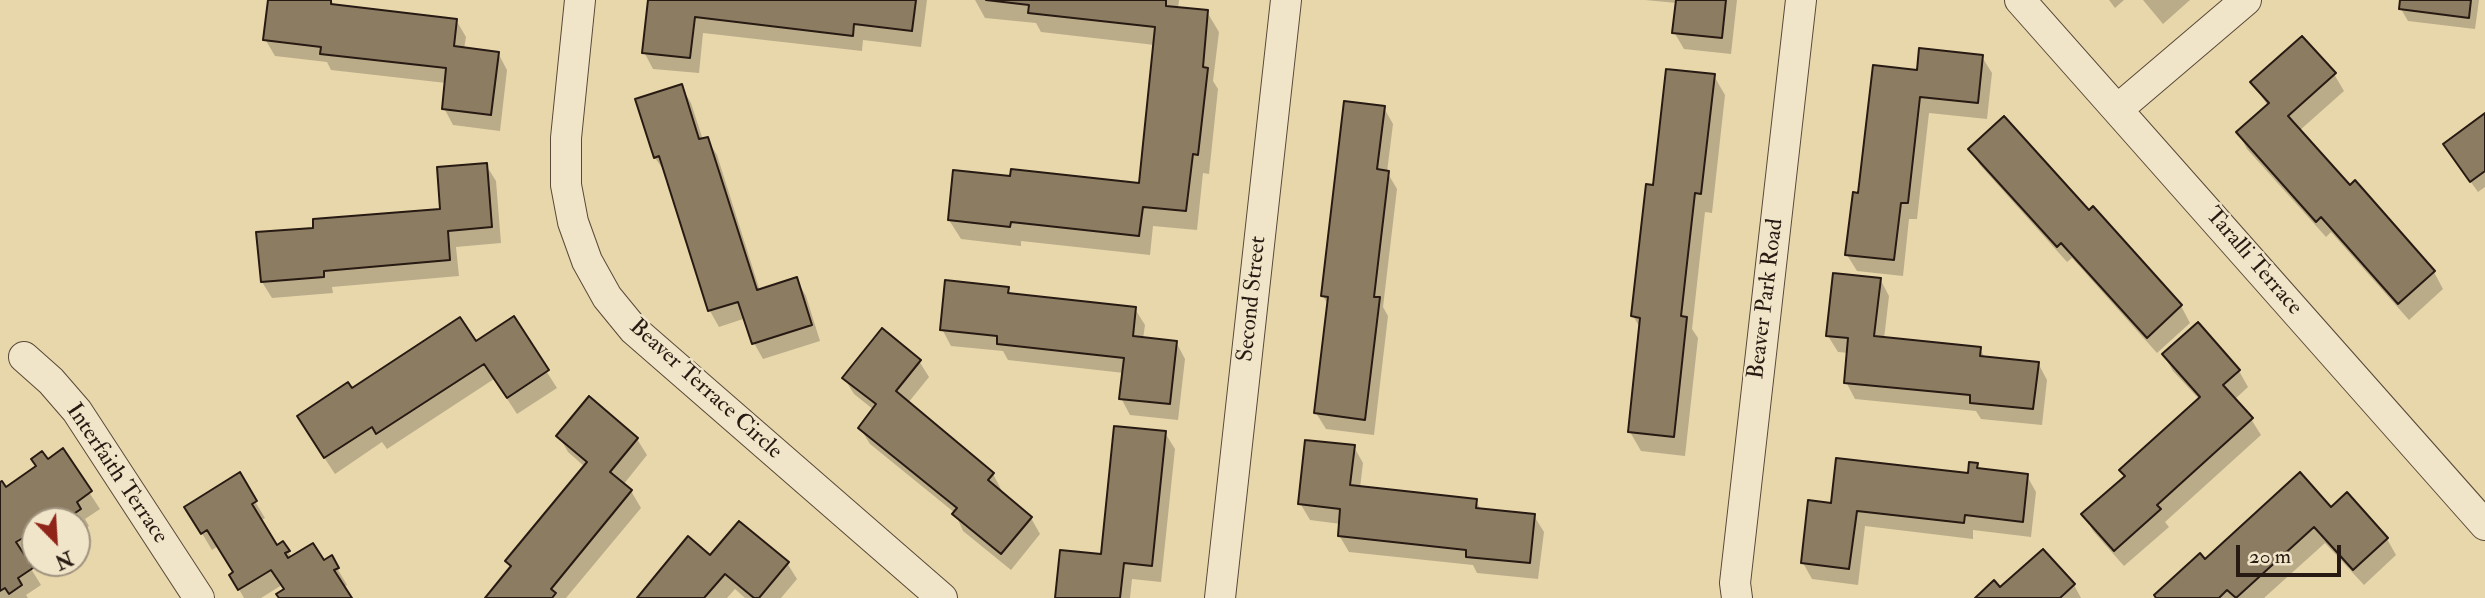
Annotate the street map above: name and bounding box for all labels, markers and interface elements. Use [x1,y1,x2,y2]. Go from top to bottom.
street label: Taralli Terrace [2199,202,2307,322]
street label: Beaver Park Road [1743,217,1791,381]
street label: Second Street [1233,235,1273,363]
street label: Beaver Terrace Circle [623,314,787,466]
street label: Interfaith Terrace [59,399,173,549]
north arrow [21,507,91,577]
scale bar [2240,532,2345,576]
text: 20 m [2249,543,2291,570]
text: N [51,545,76,574]

